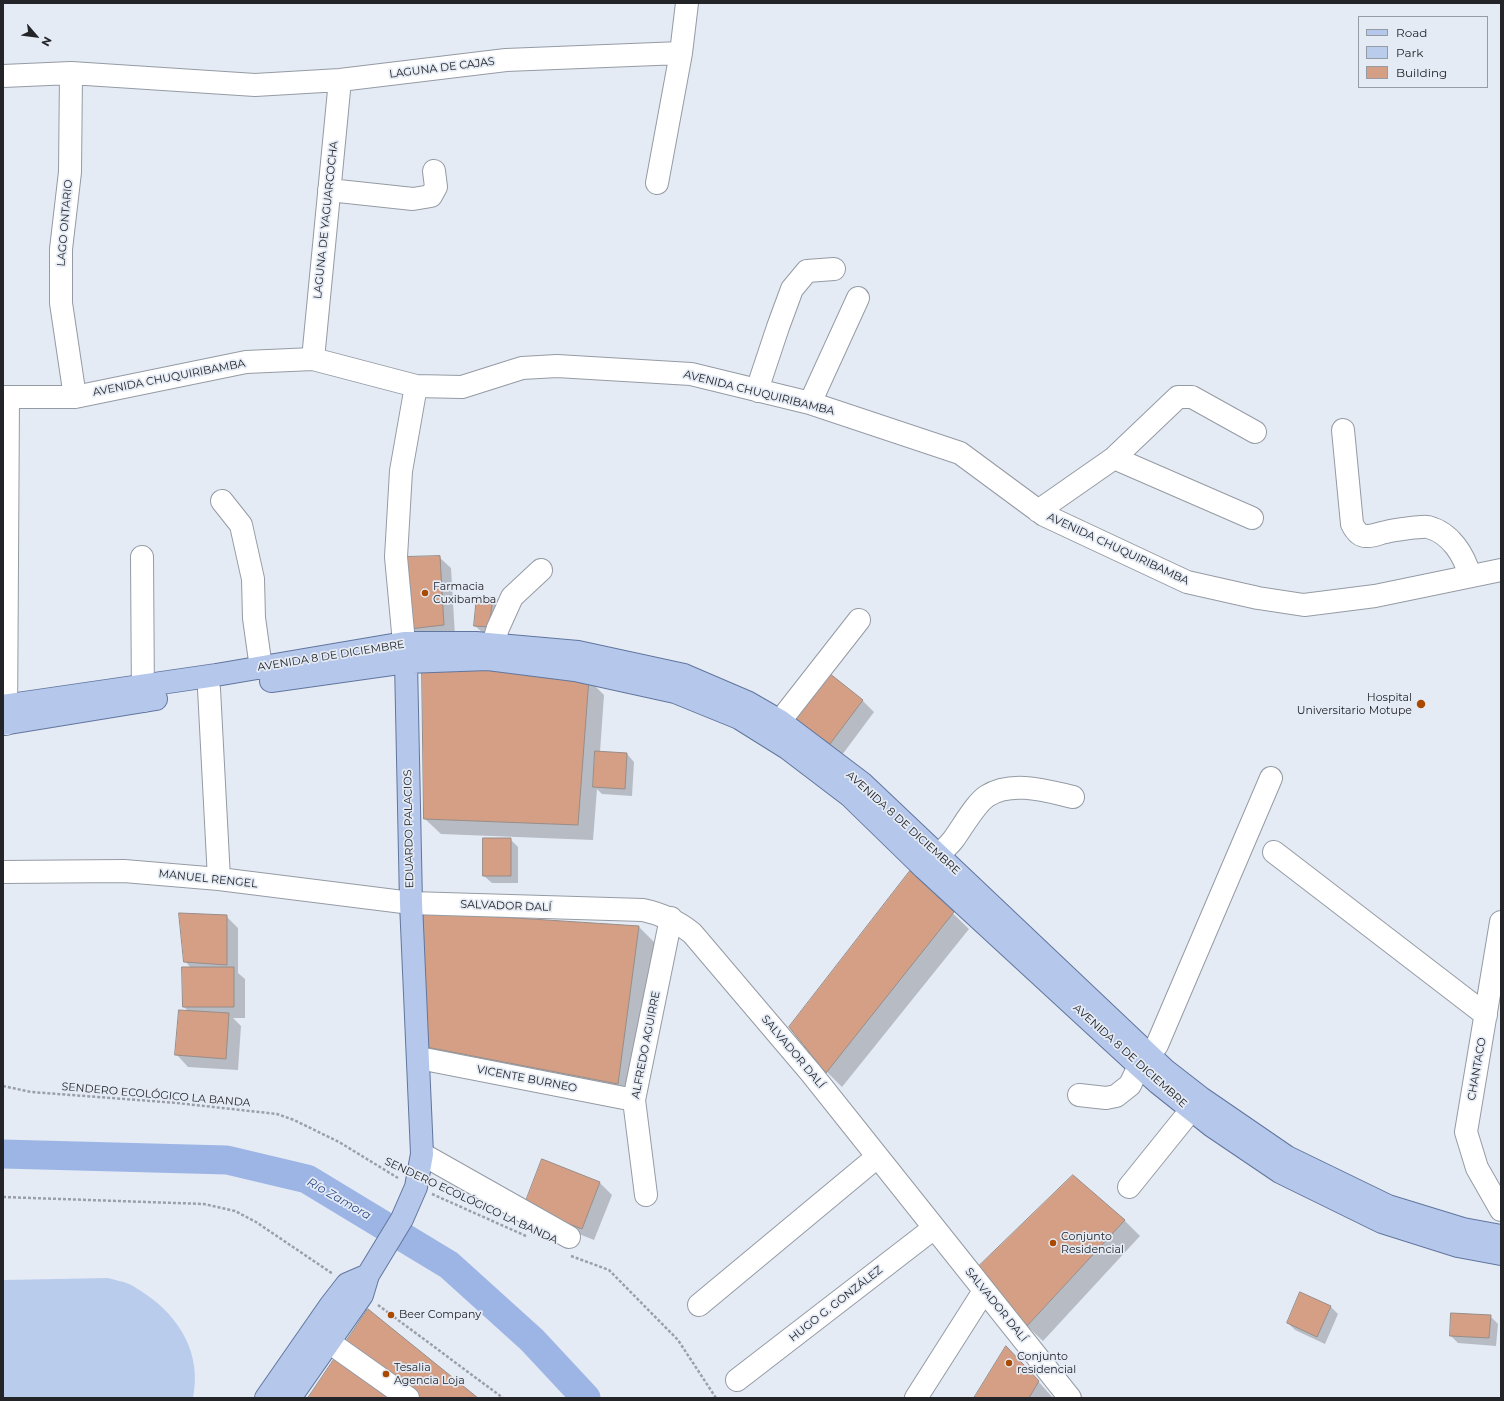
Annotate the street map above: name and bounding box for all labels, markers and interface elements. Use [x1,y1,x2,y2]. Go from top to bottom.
north arrow [16,16,56,56]
legend [1358,16,1488,88]
text: Road [1396,25,1427,40]
text: N [38,34,55,49]
text: Park [1396,45,1423,60]
street label: LAGUNA DE CAJAS [389,55,495,81]
text: Building [1396,65,1447,80]
street label: LAGUNA DE YAGUARCOCHA [311,140,341,300]
street label: LAGO ONTARIO [55,179,75,267]
street label: AVENIDA CHUQUIRIBAMBA [92,357,246,399]
street label: AVENIDA CHUQUIRIBAMBA [682,368,836,418]
street label: AVENIDA CHUQUIRIBAMBA [1045,510,1191,588]
place label: Farmacia Cuxibamba [433,580,496,606]
marker: Farmacia Cuxibamba [420,588,430,598]
street label: AVENIDA 8 DE DICIEMBRE [257,638,405,674]
place label: Hospital Universitario Motupe [1297,691,1412,717]
marker: Hospital Universitario Motupe [1415,698,1427,710]
street label: AVENIDA 8 DE DICIEMBRE [843,768,963,878]
street label: EDUARDO PALACIOS [401,770,417,888]
street label: MANUEL RENGEL [158,867,258,891]
street label: SALVADOR DALÍ [460,898,552,914]
street label: ALFREDO AGUIRRE [629,990,663,1100]
street label: AVENIDA 8 DE DICIEMBRE [1070,1001,1190,1111]
street label: SALVADOR DALÍ [759,1013,827,1091]
street label: CHANTACO [1465,1036,1489,1102]
street label: VICENTE BURNEO [476,1063,578,1095]
street label: SENDERO ECOLÓGICO LA BANDA [61,1080,251,1110]
street label: SENDERO ECOLÓGICO LA BANDA [382,1155,560,1247]
water label: Río Zamora [304,1175,374,1223]
place label: Conjunto Residencial [1061,1230,1124,1256]
marker: Conjunto Residencial [1048,1238,1058,1248]
street label: HUGO G. GONZÁLEZ [787,1263,885,1345]
street label: SALVADOR DALÍ [962,1265,1030,1345]
place label: Beer Company [399,1308,481,1322]
marker: Beer Company [386,1310,396,1320]
place label: Conjunto residencial [1017,1350,1076,1376]
marker: Conjunto residencial [1004,1358,1014,1368]
place label: Tesalia Agencia Loja [394,1361,465,1387]
marker: Tesalia Agencia Loja [381,1369,391,1379]

